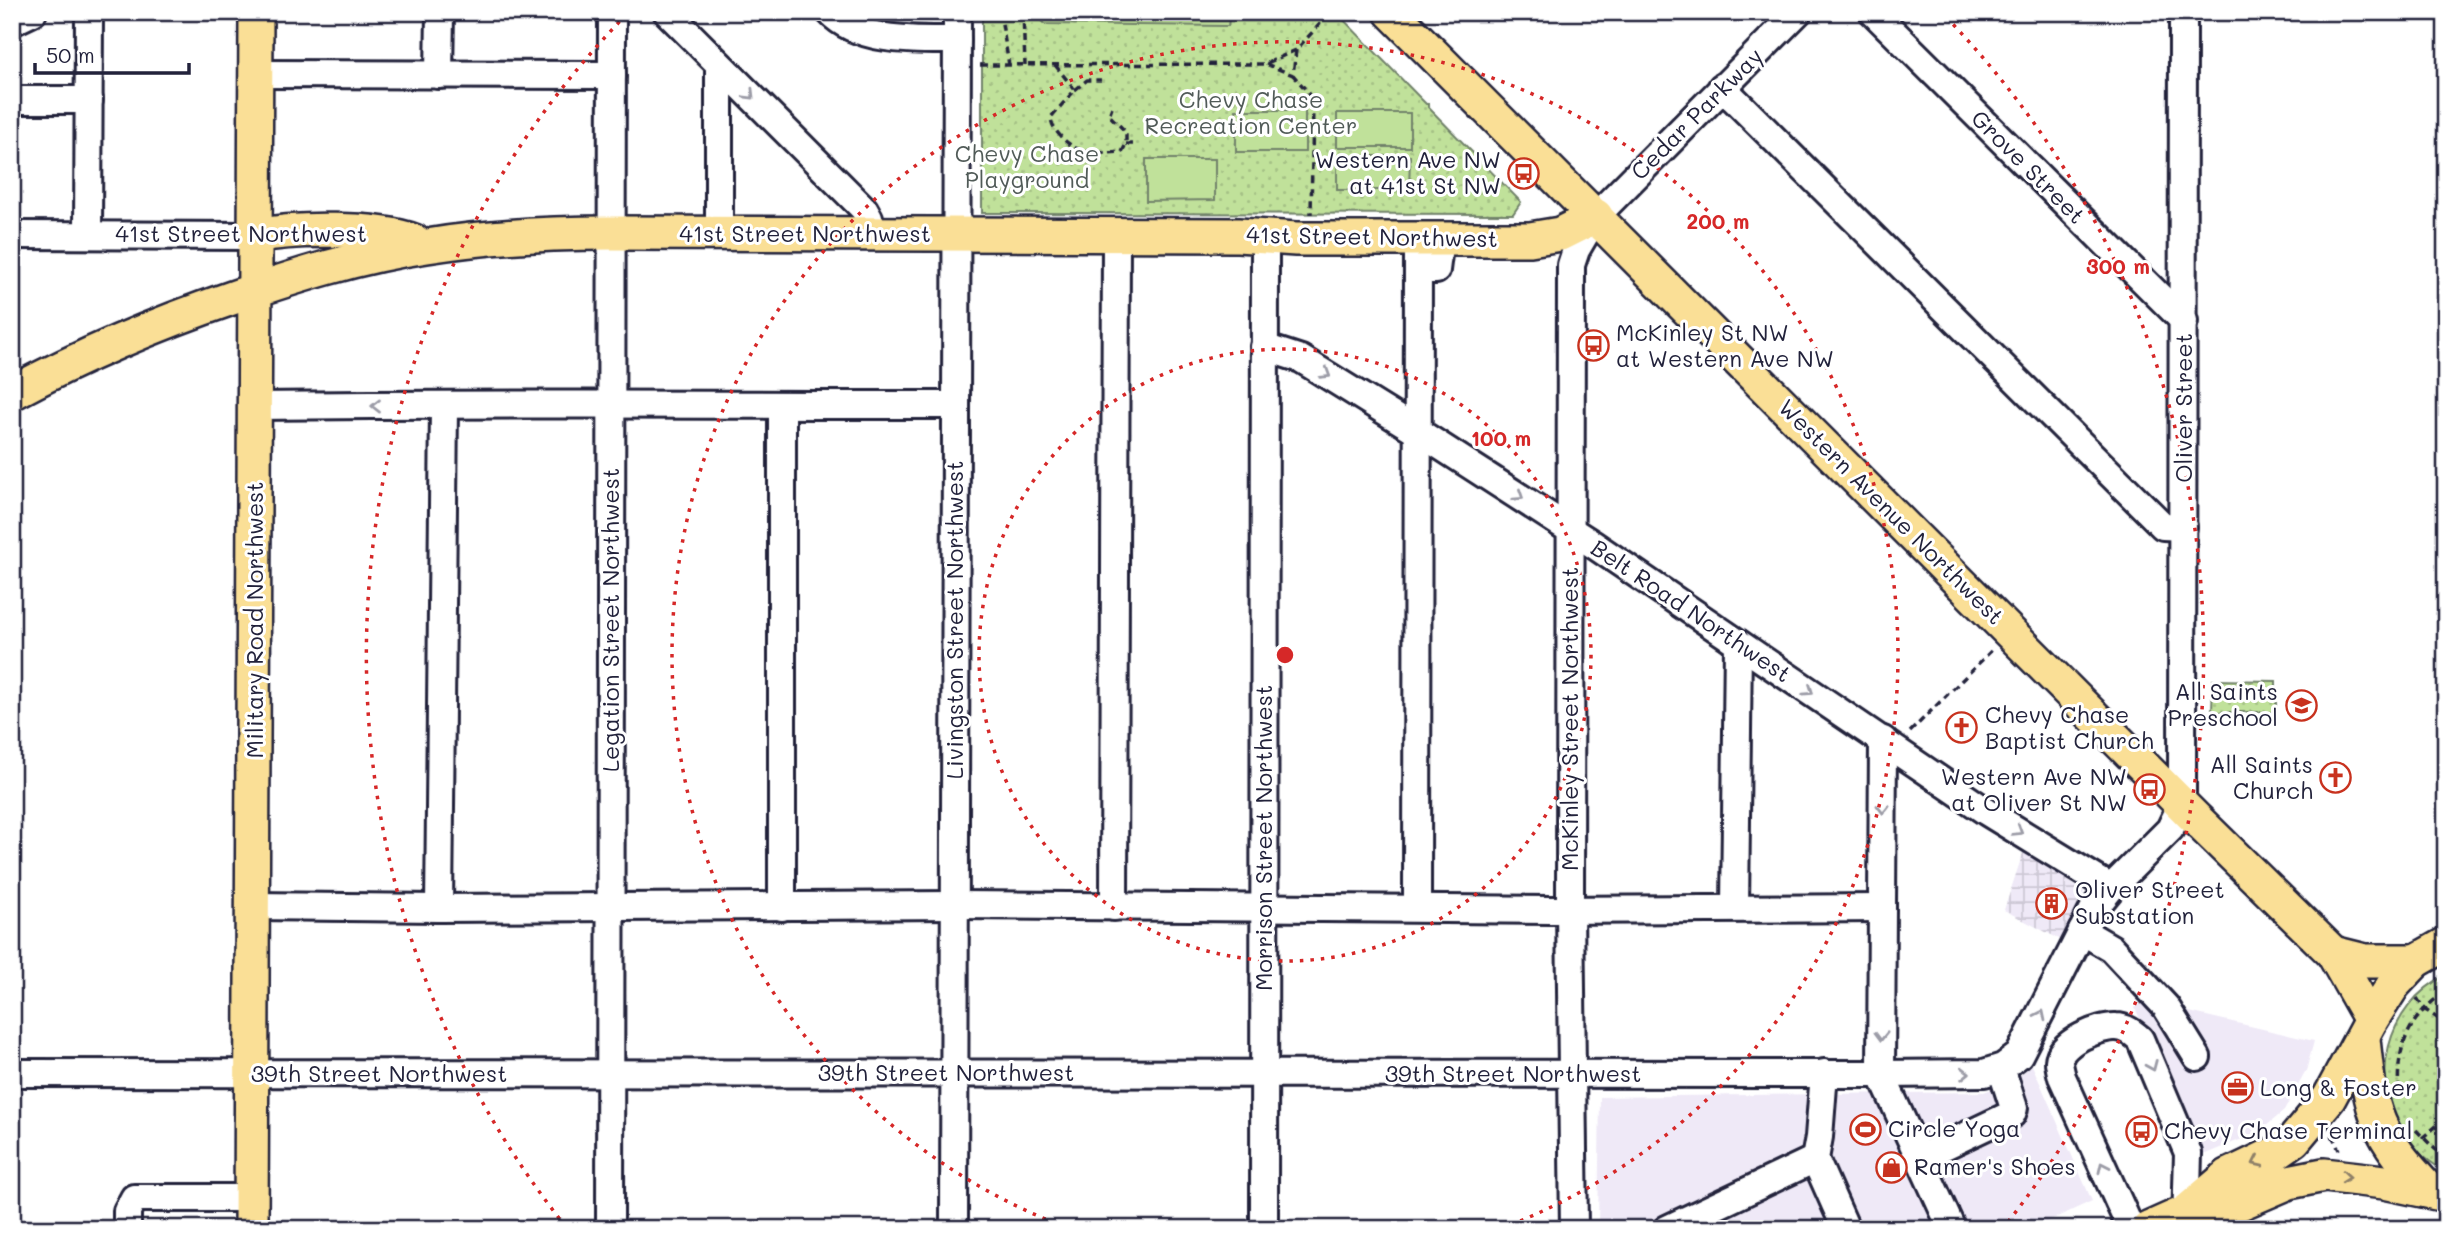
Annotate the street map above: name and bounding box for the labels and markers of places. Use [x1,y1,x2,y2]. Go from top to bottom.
place label: Western Ave NW at 41st St NW [1315,144,1501,200]
bus stop icon: Western Ave NW at 41st St NW [1507,156,1541,190]
place label: McKinley St NW at Western Ave NW [1616,317,1834,373]
bus stop icon: McKinley St NW at Western Ave NW [1576,329,1610,363]
centre of rings [1273,643,1297,667]
place label: All Saints Preschool [2167,676,2278,732]
school or university icon: All Saints Preschool [2284,688,2318,722]
place label: Chevy Chase Baptist Church [1985,699,2154,755]
church icon: Chevy Chase Baptist Church [1945,711,1979,745]
place label: All Saints Church [2210,749,2313,805]
place label: Western Ave NW at Oliver St NW [1941,761,2127,817]
church icon: All Saints Church [2319,761,2353,795]
bus stop icon: Western Ave NW at Oliver St NW [2133,773,2167,807]
place label: Oliver Street Substation [2075,874,2225,930]
building icon: Oliver Street Substation [2035,886,2069,920]
office icon: Long & Foster [2220,1071,2254,1105]
place label: Long & Foster [2260,1072,2417,1102]
sports icon: Circle Yoga [1848,1112,1882,1146]
place label: Circle Yoga [1888,1113,2020,1143]
bus stop icon: Chevy Chase Terminal [2124,1114,2158,1148]
place label: Chevy Chase Terminal [2164,1115,2412,1145]
shop icon: Ramer's Shoes [1874,1150,1908,1184]
place label: Ramer's Shoes [1914,1151,2076,1181]

